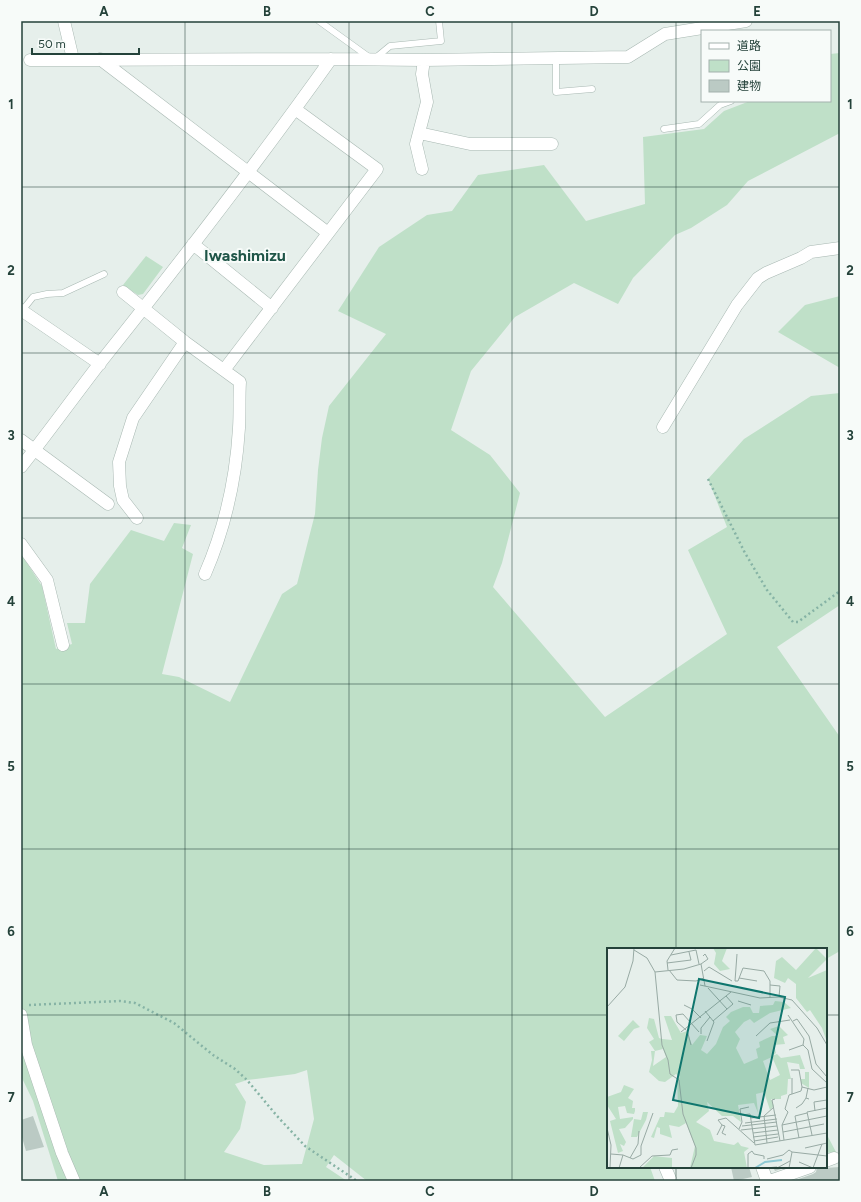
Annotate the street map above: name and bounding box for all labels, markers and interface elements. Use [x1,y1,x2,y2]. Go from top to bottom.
text: A [99,4,109,19]
text: B [263,4,271,19]
text: C [425,4,435,19]
text: D [589,4,599,19]
text: E [753,4,761,19]
scale bar [32,30,139,56]
legend [701,30,831,102]
text: 50 m [38,37,66,51]
text: 道路 [737,39,761,53]
text: 公園 [737,59,761,73]
text: 建物 [737,79,761,93]
text: 1 [8,97,14,112]
text: 1 [847,97,853,112]
district label: Iwashimizu [204,246,286,265]
text: 2 [7,263,15,278]
text: 2 [846,263,854,278]
text: 3 [7,428,15,443]
text: 3 [846,428,854,443]
text: 4 [7,594,15,609]
text: 4 [846,594,854,609]
text: 5 [7,759,15,774]
text: 5 [846,759,854,774]
text: 6 [7,924,15,939]
text: 6 [846,924,854,939]
inset map [607,948,827,1168]
text: 7 [7,1090,15,1105]
text: 7 [846,1090,854,1105]
text: A [99,1184,109,1199]
text: B [263,1184,271,1199]
text: C [425,1184,435,1199]
text: D [589,1184,599,1199]
text: E [753,1184,761,1199]

